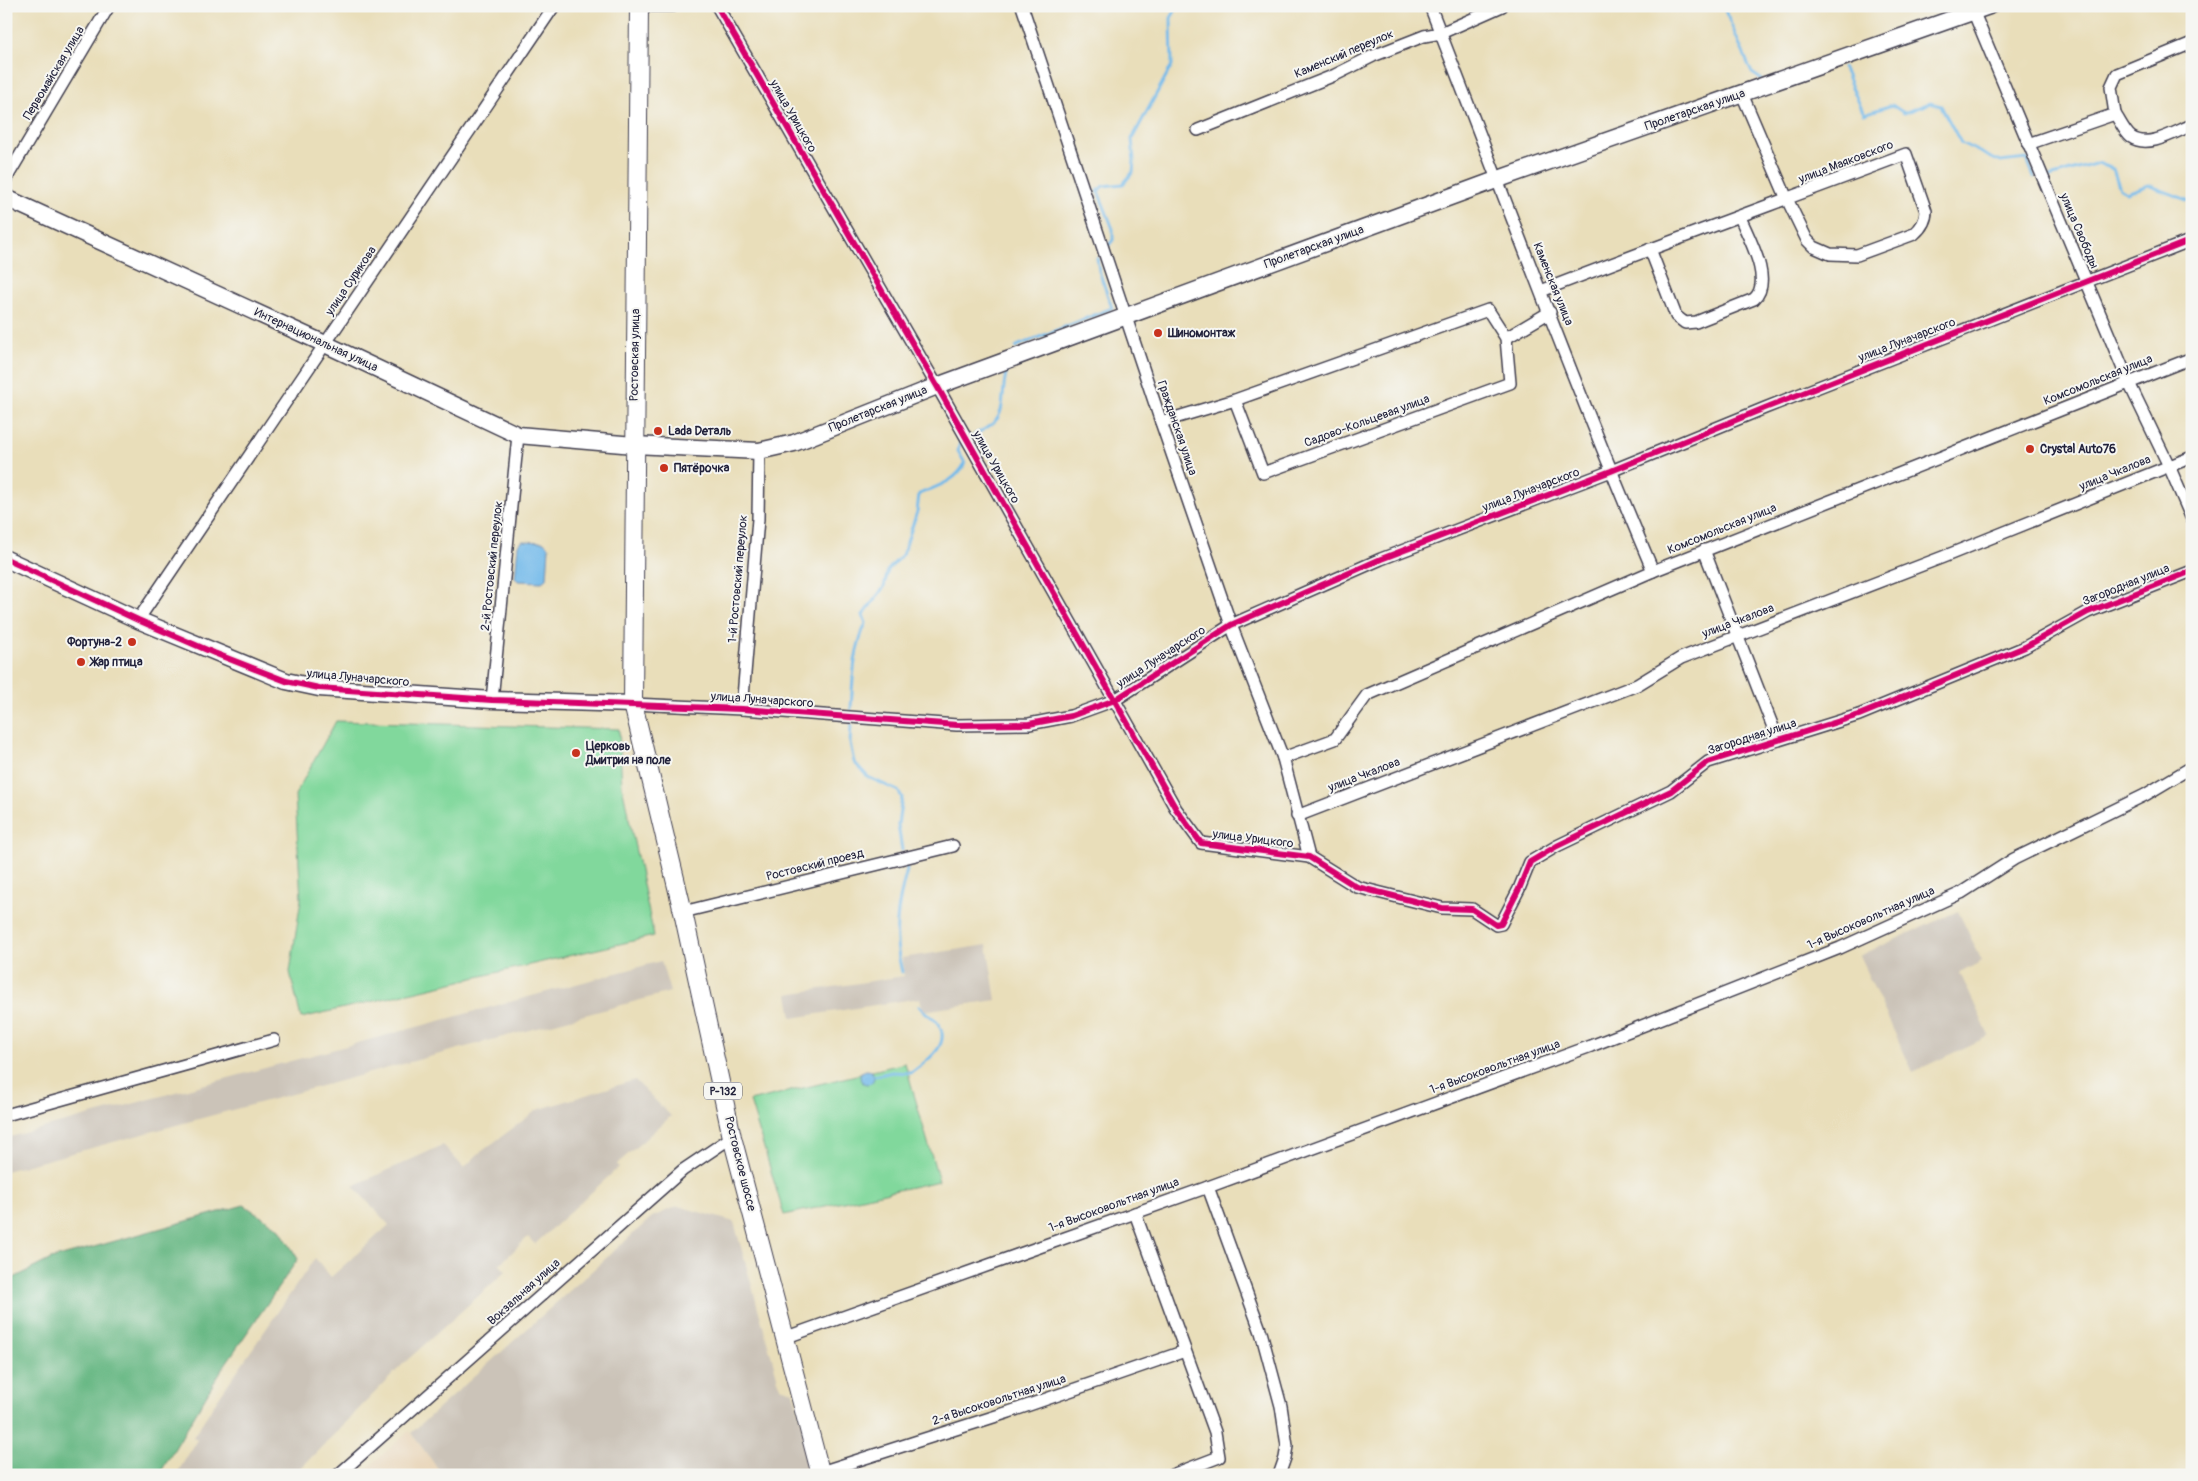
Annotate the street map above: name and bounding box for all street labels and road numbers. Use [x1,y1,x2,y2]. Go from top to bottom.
street label: Первомайская улица [20,23,88,122]
street label: Каменский переулок [1292,26,1396,82]
street label: улица Урицкого [766,76,820,155]
street label: Пролетарская улица [1643,86,1747,134]
street label: улица Маяковского [1796,137,1896,187]
street label: улица Свободы [2056,190,2102,271]
street label: Пролетарская улица [1262,222,1366,272]
street label: Каменская улица [1530,240,1577,328]
street label: улица Сурикова [322,243,380,319]
street label: Интернациональная улица [252,305,381,375]
street label: Ростовская улица [627,308,643,401]
street label: улица Луначарского [1855,314,1958,366]
street label: Комсомольская улица [2041,351,2155,409]
street label: Гражданская улица [1154,379,1200,478]
street label: Пролетарская улица [827,382,930,436]
street label: Садово-Кольцевая улица [1302,391,1432,451]
street label: улица Урицкого [969,427,1023,506]
street label: улица Чкалова [2076,452,2153,495]
street label: улица Луначарского [1479,464,1582,516]
street label: 2-й Ростовский переулок [478,500,506,632]
street label: Комсомольская улица [1665,500,1779,558]
street label: 1-й Ростовский переулок [725,514,751,644]
street label: Загородная улица [2080,561,2172,609]
street label: улица Чкалова [1699,600,1776,642]
street label: улица Луначарского [1113,622,1209,692]
street label: улица Луначарского [305,666,410,690]
street label: улица Луначарского [709,689,814,711]
street label: Загородная улица [1706,715,1799,758]
street label: улица Чкалова [1325,754,1402,796]
street label: улица Урицкого [1211,826,1295,851]
street label: Ростовский проезд [765,845,866,884]
street label: 1-я Высоковольтная улица [1805,883,1937,953]
street label: 1-я Высоковольтная улица [1428,1036,1563,1098]
road number: Р-132 [704,1082,742,1100]
street label: Ростовское шоссе [721,1115,759,1213]
street label: 1-я Высоковольтная улица [1047,1174,1182,1236]
street label: Вокзальная улица [485,1255,564,1328]
street label: 2-я Высоковольтная улица [930,1371,1068,1429]

